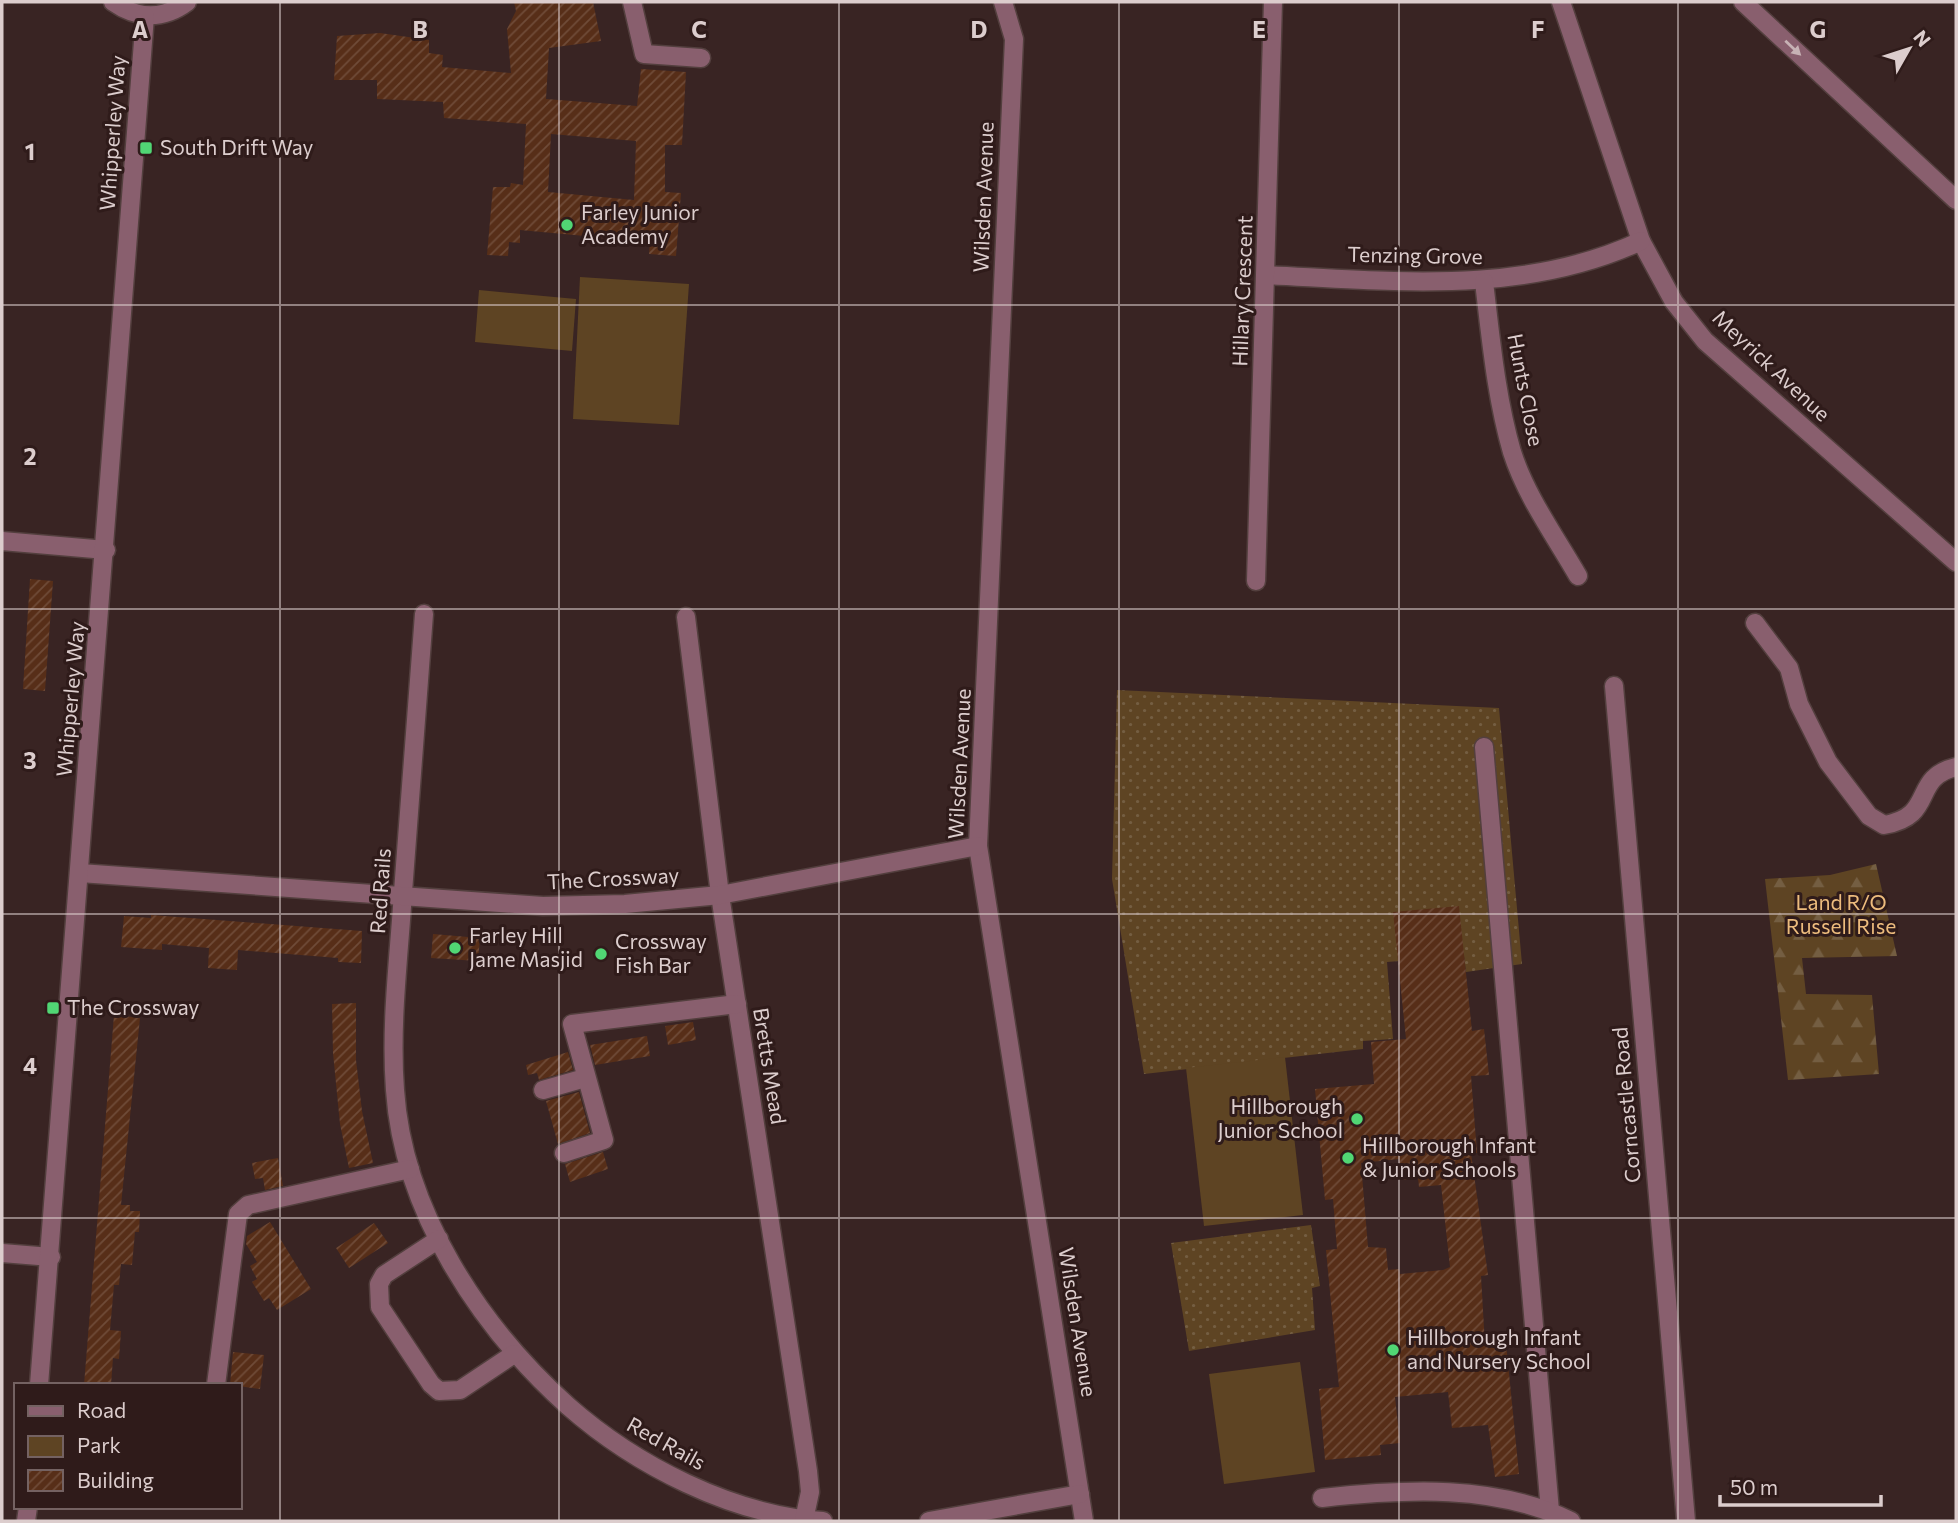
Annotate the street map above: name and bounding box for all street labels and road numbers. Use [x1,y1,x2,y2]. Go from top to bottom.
street label: Whipperley Way [94,54,129,212]
street label: Wilsden Avenue [967,121,998,273]
street label: Hillary Crescent [1226,215,1257,367]
street label: Tenzing Grove [1347,241,1483,268]
street label: Meyrick Avenue [1708,304,1836,426]
street label: Hunts Close [1503,331,1550,448]
street label: Whipperley Way [50,620,89,778]
street label: Wilsden Avenue [942,688,975,840]
street label: Red Rails [364,847,395,935]
street label: The Crossway [546,862,680,893]
street label: Bretts Mead [749,1006,792,1126]
street label: Corncastle Road [1606,1026,1645,1184]
street label: Wilsden Avenue [1054,1245,1103,1398]
street label: Red Rails [623,1411,710,1474]

